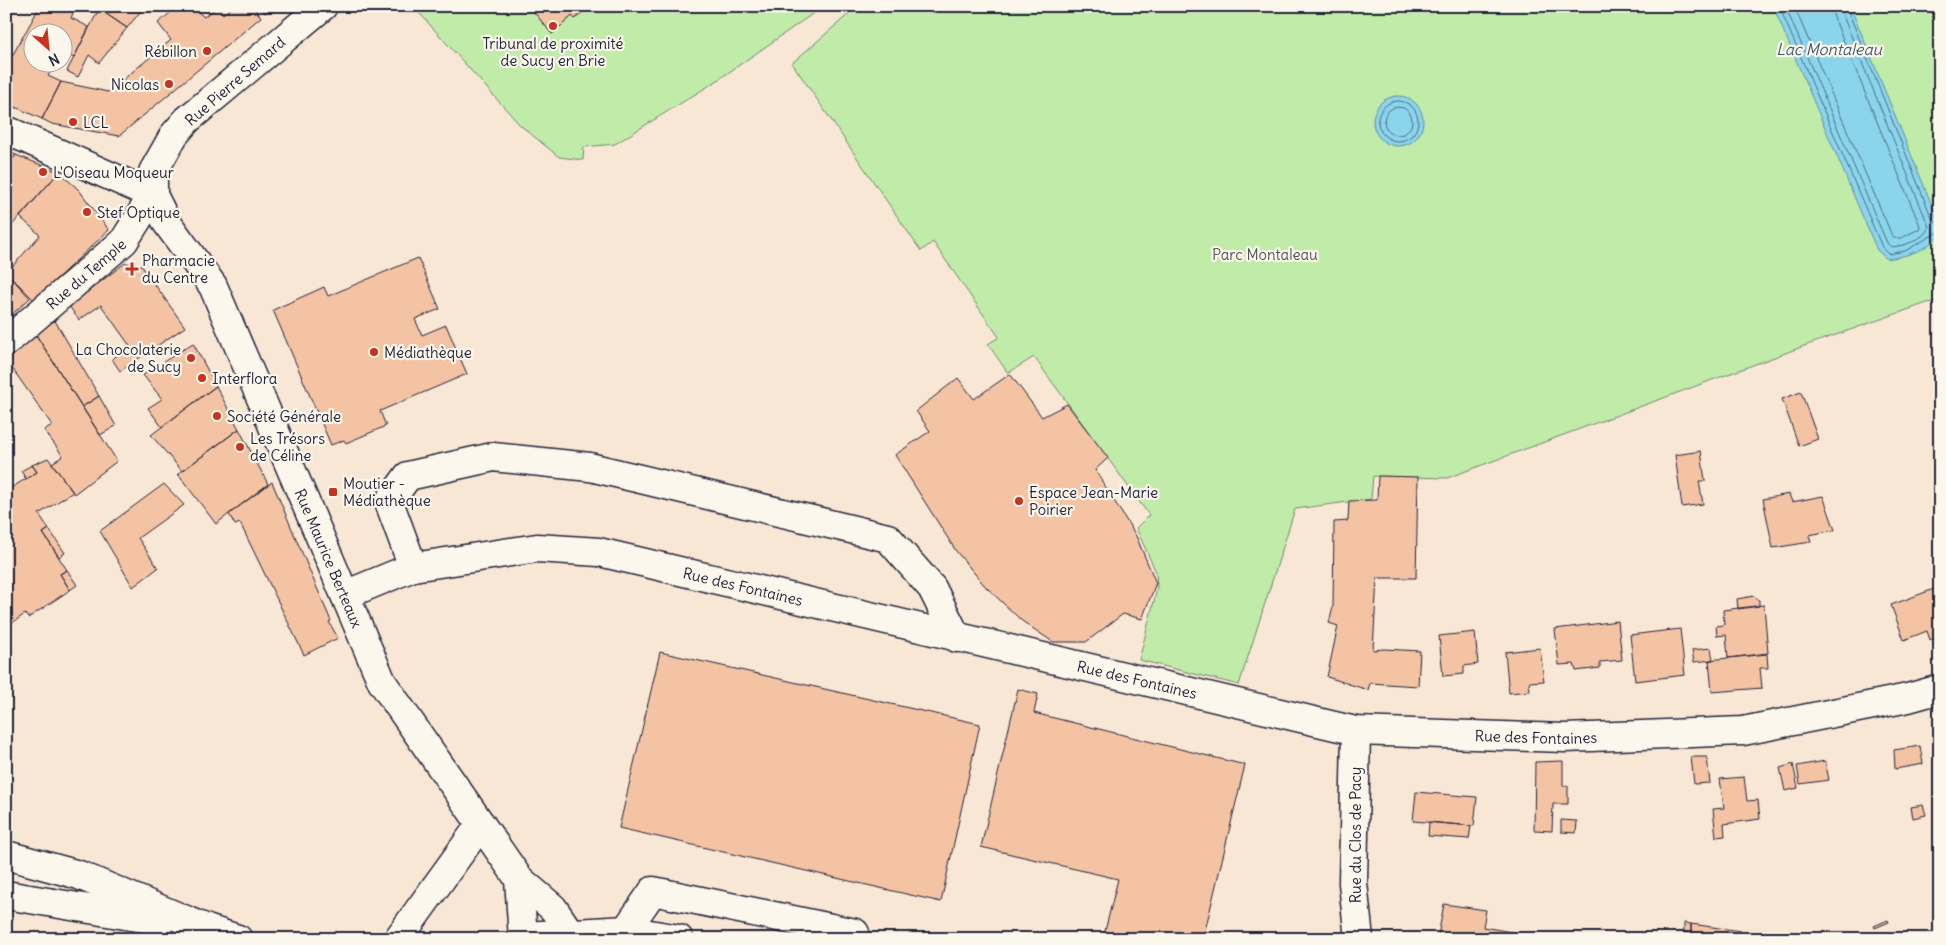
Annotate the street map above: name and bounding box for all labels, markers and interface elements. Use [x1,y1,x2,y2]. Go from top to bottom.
marker: Tribunal de proximité de Sucy en Brie [547,20,559,32]
north arrow [22,22,72,72]
street label: Rue Pierre Semard [181,32,289,130]
place label: Tribunal de proximité de Sucy en Brie [483,34,623,70]
water label: Lac Montaleau [1776,39,1884,59]
place label: Rébillon [144,42,197,61]
marker: Rébillon [201,45,213,57]
text: N [46,49,62,70]
place label: Nicolas [111,75,159,94]
marker: Nicolas [163,78,175,90]
place label: LCL [83,113,109,132]
marker: LCL [67,116,79,128]
place label: L'Oiseau Moqueur [53,163,174,182]
marker: L'Oiseau Moqueur [37,166,49,178]
place label: Stef Optique [97,203,180,222]
marker: Stef Optique [81,206,93,218]
street label: Rue du Temple [42,234,130,313]
park label: Parc Montaleau [1212,245,1318,264]
place label: Pharmacie du Centre [142,251,215,287]
marker: Pharmacie du Centre [126,263,138,275]
place label: La Chocolaterie de Sucy [75,340,181,376]
place label: Médiathèque [384,343,472,362]
marker: Médiathèque [368,346,380,358]
marker: La Chocolaterie de Sucy [185,352,197,364]
place label: Interflora [212,369,278,388]
marker: Interflora [196,372,208,384]
place label: Société Générale [227,407,341,426]
marker: Société Générale [211,410,223,422]
place label: Les Trésors de Céline [250,429,325,465]
marker: Les Trésors de Céline [234,441,246,453]
place label: Moutier - Médiathèque [343,474,431,510]
place label: Espace Jean-Marie Poirier [1029,483,1158,519]
street label: Rue Maurice Berteaux [291,486,367,631]
marker: Moutier - Médiathèque [327,486,339,498]
marker: Espace Jean-Marie Poirier [1013,495,1025,507]
street label: Rue des Fontaines [681,563,805,609]
street label: Rue des Fontaines [1075,656,1199,703]
street label: Rue des Fontaines [1474,725,1598,748]
street label: Rue du Clos de Pacy [1346,767,1365,903]

